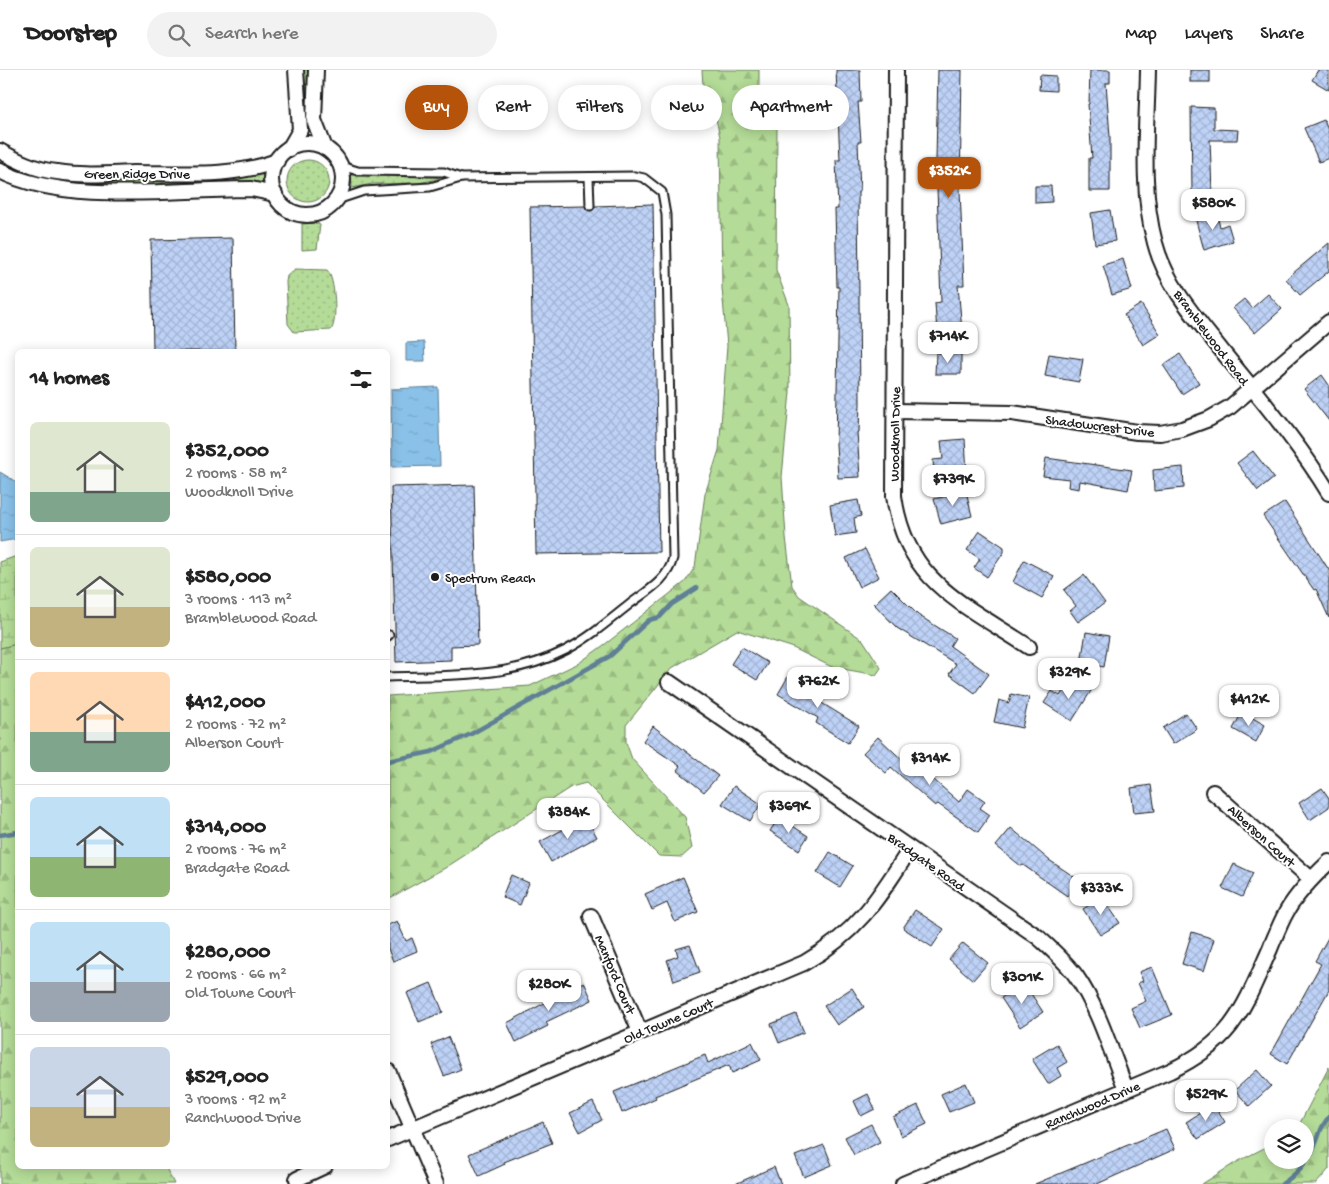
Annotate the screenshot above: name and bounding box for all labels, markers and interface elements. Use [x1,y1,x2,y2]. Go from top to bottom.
search box [147,12,497,57]
text: Doorstep [25,20,117,49]
icon: search [165,21,193,49]
text: Search here [205,23,299,46]
text: Map [1125,24,1157,45]
text: Layers [1185,24,1232,45]
text: Share [1260,24,1304,45]
chip: Buy [405,85,468,130]
chip: Rent [478,85,548,130]
chip: Filters [558,85,641,130]
chip: New [651,85,722,130]
chip: Apartment [732,85,849,130]
pin: $352K [914,156,984,199]
text: $352K [929,163,969,182]
street label: Green Ridge Drive [84,167,191,184]
pin: $580K [1178,189,1248,231]
text: $580K [1192,195,1234,214]
street label: Bramblewood Road [1168,287,1252,391]
pin: $714K [913,322,983,364]
text: $714K [929,328,967,347]
icon: filters [347,365,375,393]
text: 14 homes [30,367,109,392]
street label: Woodknoll Drive [887,386,906,482]
street label: Shadowcrest Drive [1044,412,1156,443]
text: $352,000 [185,440,269,465]
icon: home [70,442,130,502]
pin: $739K [918,464,988,507]
text: 2 rooms · 58 m² [185,465,287,484]
text: $739K [933,471,973,490]
text: Woodknoll Drive [185,484,293,503]
text: $580,000 [185,566,271,591]
icon: home [70,567,130,627]
marker: Spectrum Reach [429,571,441,583]
place label: Spectrum Reach [445,571,536,588]
text: 3 rooms · 113 m² [185,591,292,610]
text: Bramblewood Road [185,610,316,629]
pin: $329K [1034,658,1104,700]
text: $329K [1049,664,1089,683]
pin: $762K [783,666,853,709]
text: $762K [798,673,838,692]
pin: $412K [1214,684,1284,727]
text: $412,000 [185,691,266,716]
text: $412K [1230,691,1268,710]
icon: home [70,692,130,752]
text: 2 rooms · 72 m² [185,716,286,735]
text: Alberson Court [185,735,283,754]
pin: $314K [895,744,965,786]
text: $314K [911,750,949,769]
pin: $369K [754,792,824,834]
pin: $384K [533,798,603,840]
text: $369K [769,798,809,817]
street label: Alberson Court [1223,802,1299,873]
text: $384K [548,804,588,823]
text: $314,000 [185,816,266,841]
icon: home [70,817,130,877]
street label: Bradgate Road [883,830,969,897]
text: 2 rooms · 76 m² [185,841,287,860]
text: Bradgate Road [185,860,289,879]
pin: $333K [1066,874,1136,916]
text: $333K [1081,880,1121,899]
street label: Manford Court [589,933,638,1018]
text: $280,000 [185,941,271,966]
icon: home [70,942,130,1002]
pin: $301K [987,962,1057,1005]
text: 2 rooms · 66 m² [185,966,286,985]
text: $301K [1002,969,1042,988]
pin: $280K [514,970,584,1012]
text: $280K [528,976,570,995]
text: Old Towne Court [185,985,295,1004]
street label: Old Towne Court [622,995,718,1049]
text: $529,000 [185,1066,269,1091]
icon: home [70,1067,130,1127]
street label: Ranchwood Drive [1043,1078,1144,1134]
pin: $529K [1171,1080,1241,1122]
text: $529K [1186,1086,1226,1105]
text: 3 rooms · 92 m² [185,1091,287,1110]
text: Ranchwood Drive [185,1110,301,1129]
map controls [1264,1119,1314,1169]
button: layers [1264,1119,1314,1169]

